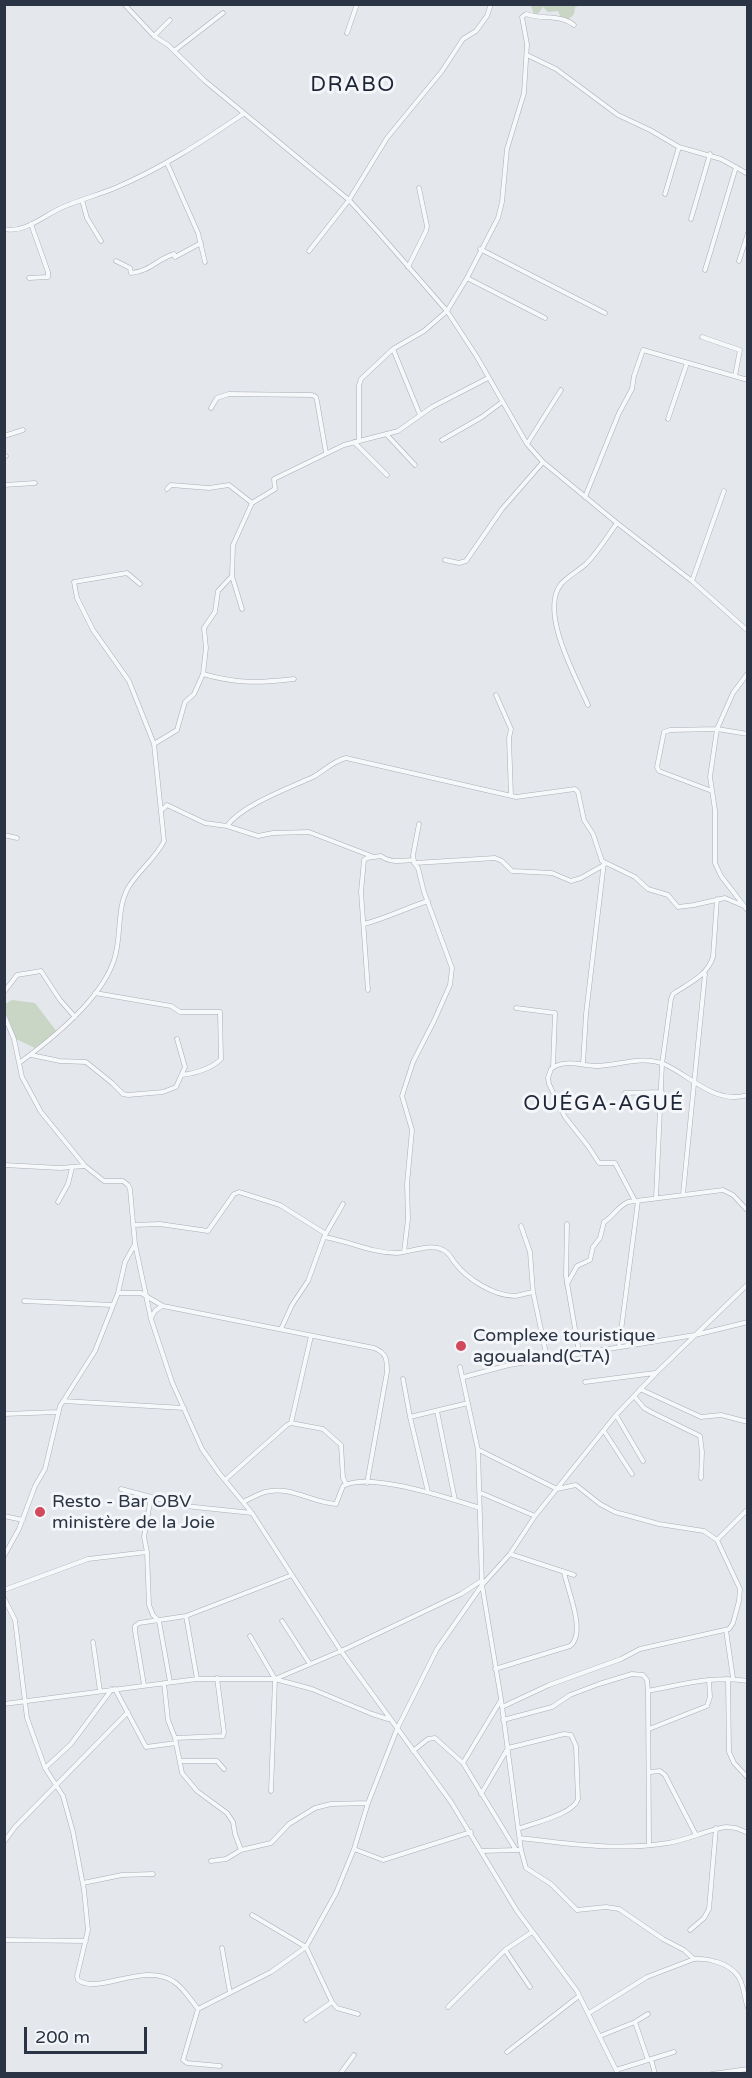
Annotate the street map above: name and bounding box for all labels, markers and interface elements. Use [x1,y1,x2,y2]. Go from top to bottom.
district label: DRABO [310,72,396,98]
district label: OUÉGA-AGUÉ [523,1091,685,1117]
place label: Complexe touristique agoualand(CTA) [473,1325,655,1368]
marker: Complexe touristique agoualand(CTA) [454,1339,468,1353]
place label: Resto - Bar OBV ministère de la Joie [52,1491,215,1534]
marker: Resto - Bar OBV ministère de la Joie [33,1505,47,1519]
scale bar [27,2015,150,2053]
text: 200 m [35,2026,90,2048]

